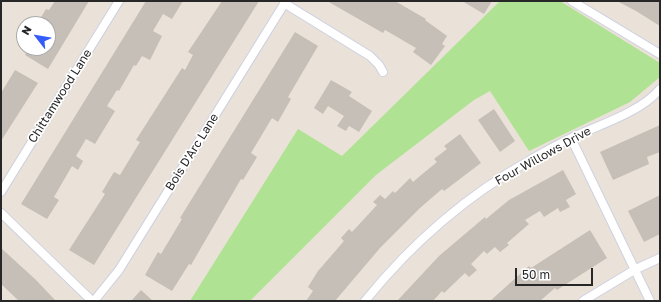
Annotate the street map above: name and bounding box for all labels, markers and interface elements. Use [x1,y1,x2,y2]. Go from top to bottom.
north arrow [16,16,56,56]
text: N [18,23,34,37]
street label: Chittamwood Lane [25,46,95,146]
street label: Bois D'Arc Lane [163,111,221,193]
street label: Four Willows Drive [493,124,593,188]
scale bar [517,260,595,286]
text: 50 m [522,267,550,282]

